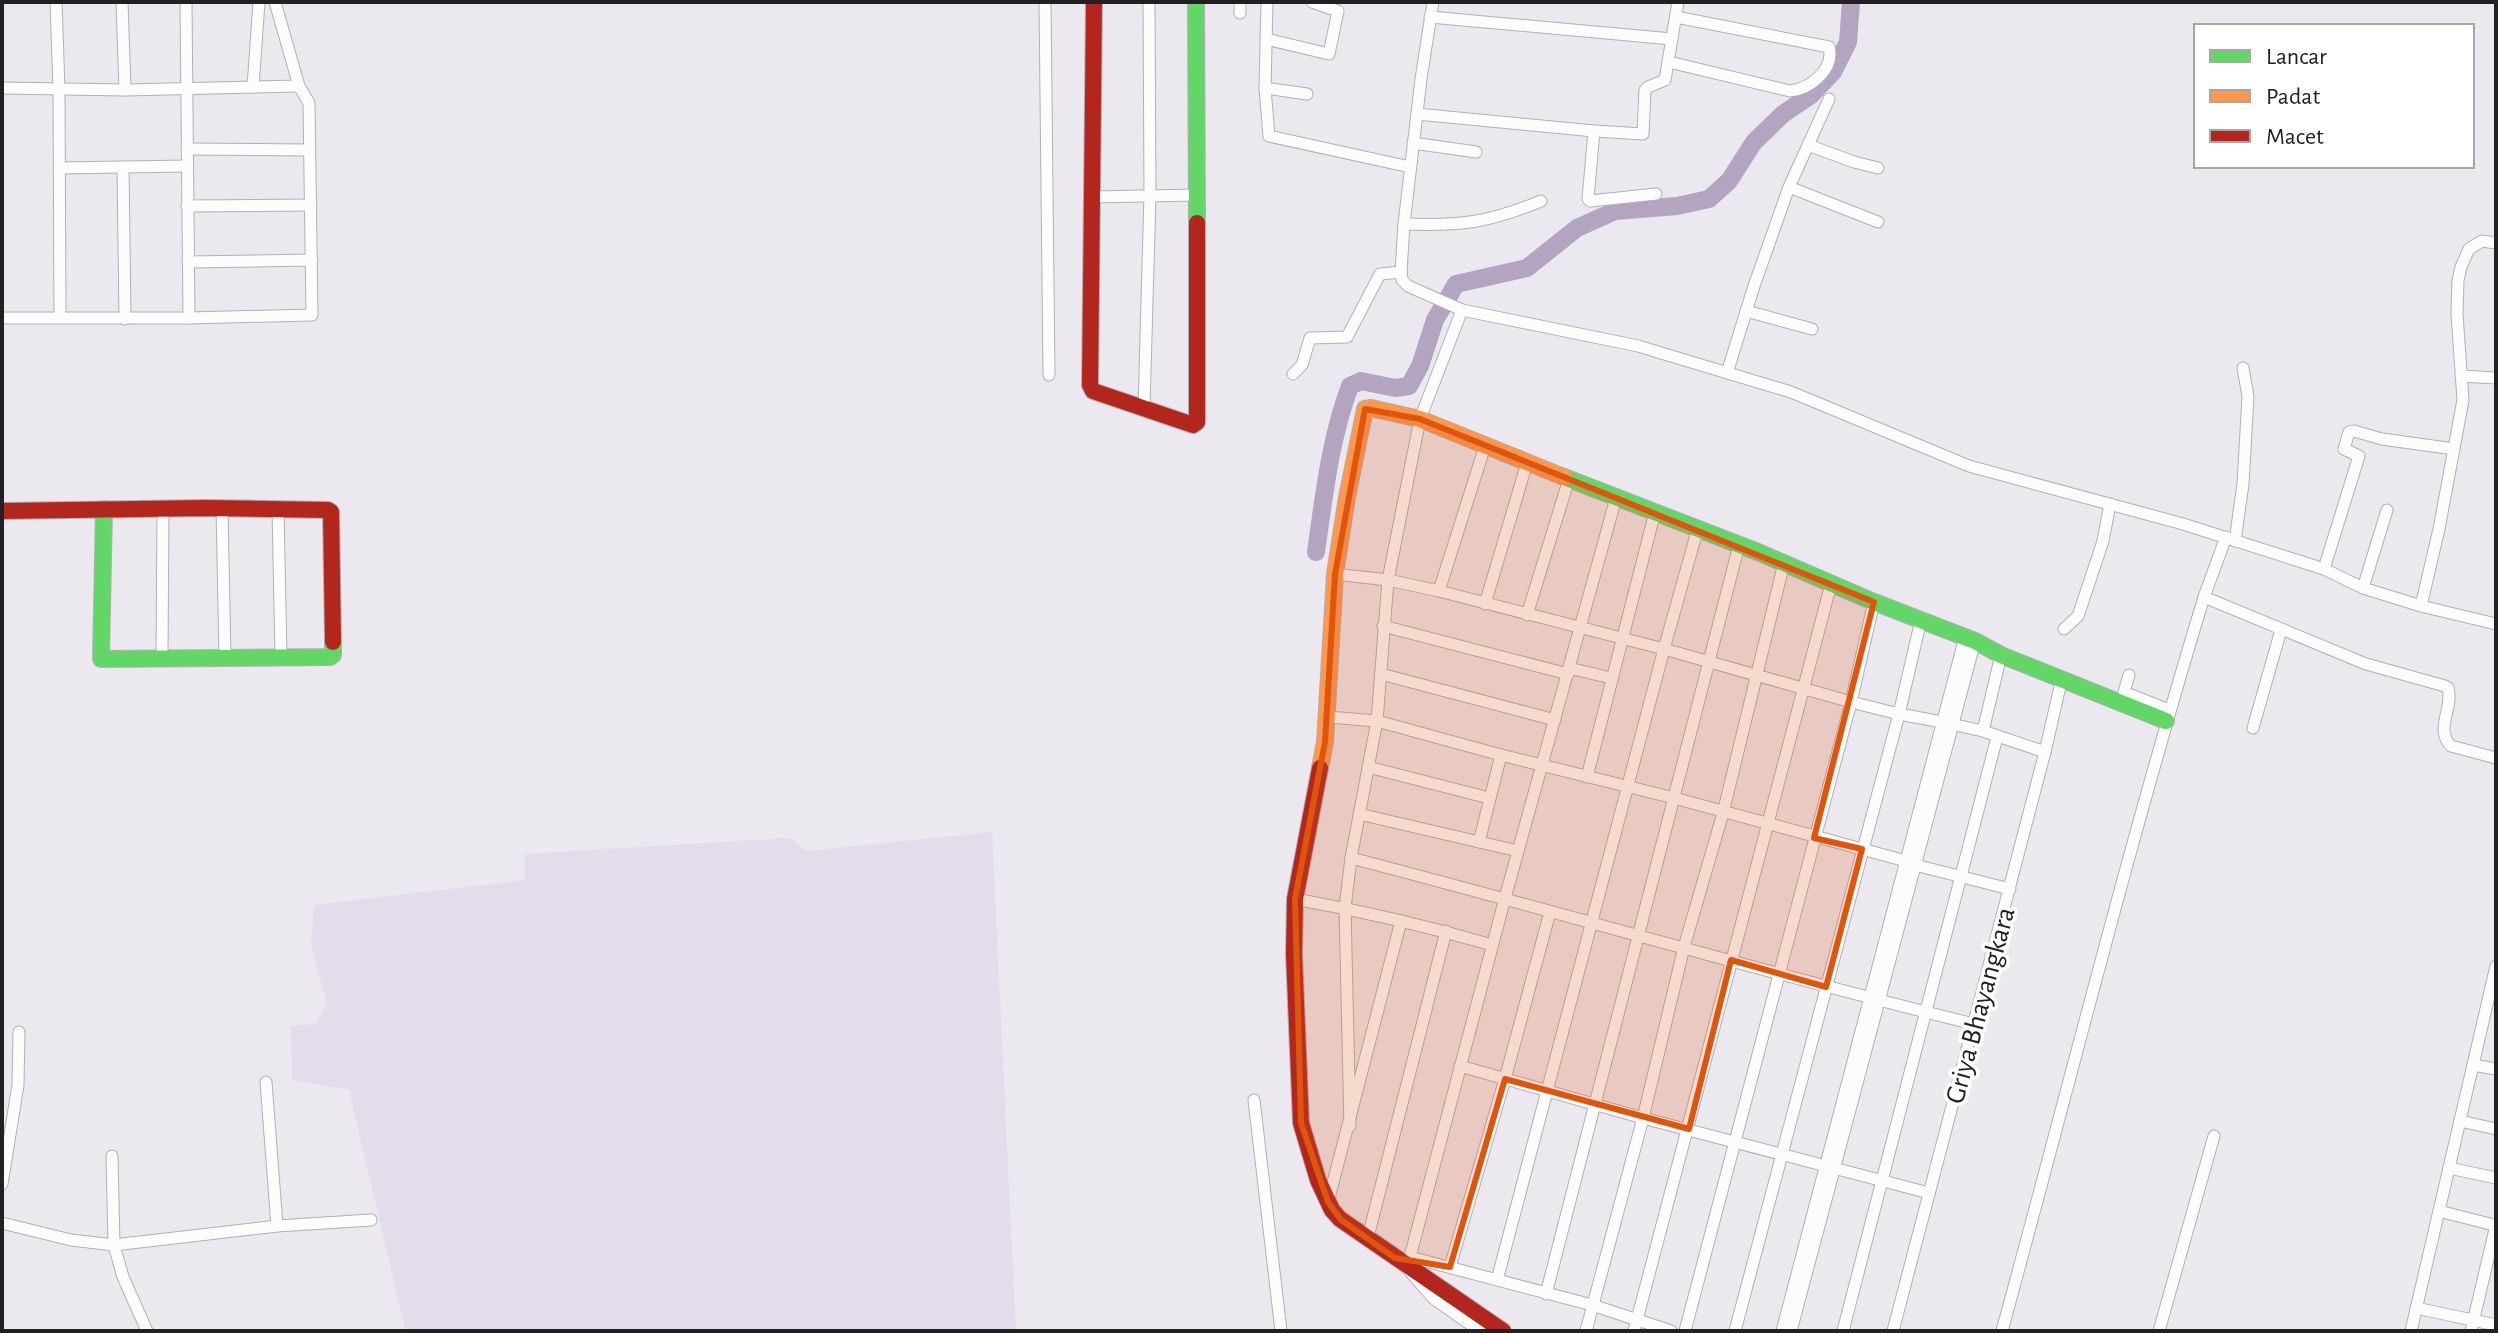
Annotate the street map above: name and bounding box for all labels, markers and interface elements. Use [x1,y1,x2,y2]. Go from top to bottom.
legend [2194,24,2474,168]
text: Lancar [2266,45,2327,69]
text: Padat [2266,85,2320,109]
text: Macet [2266,125,2324,149]
street label: Griya Bhayangkara [1941,904,2021,1107]

